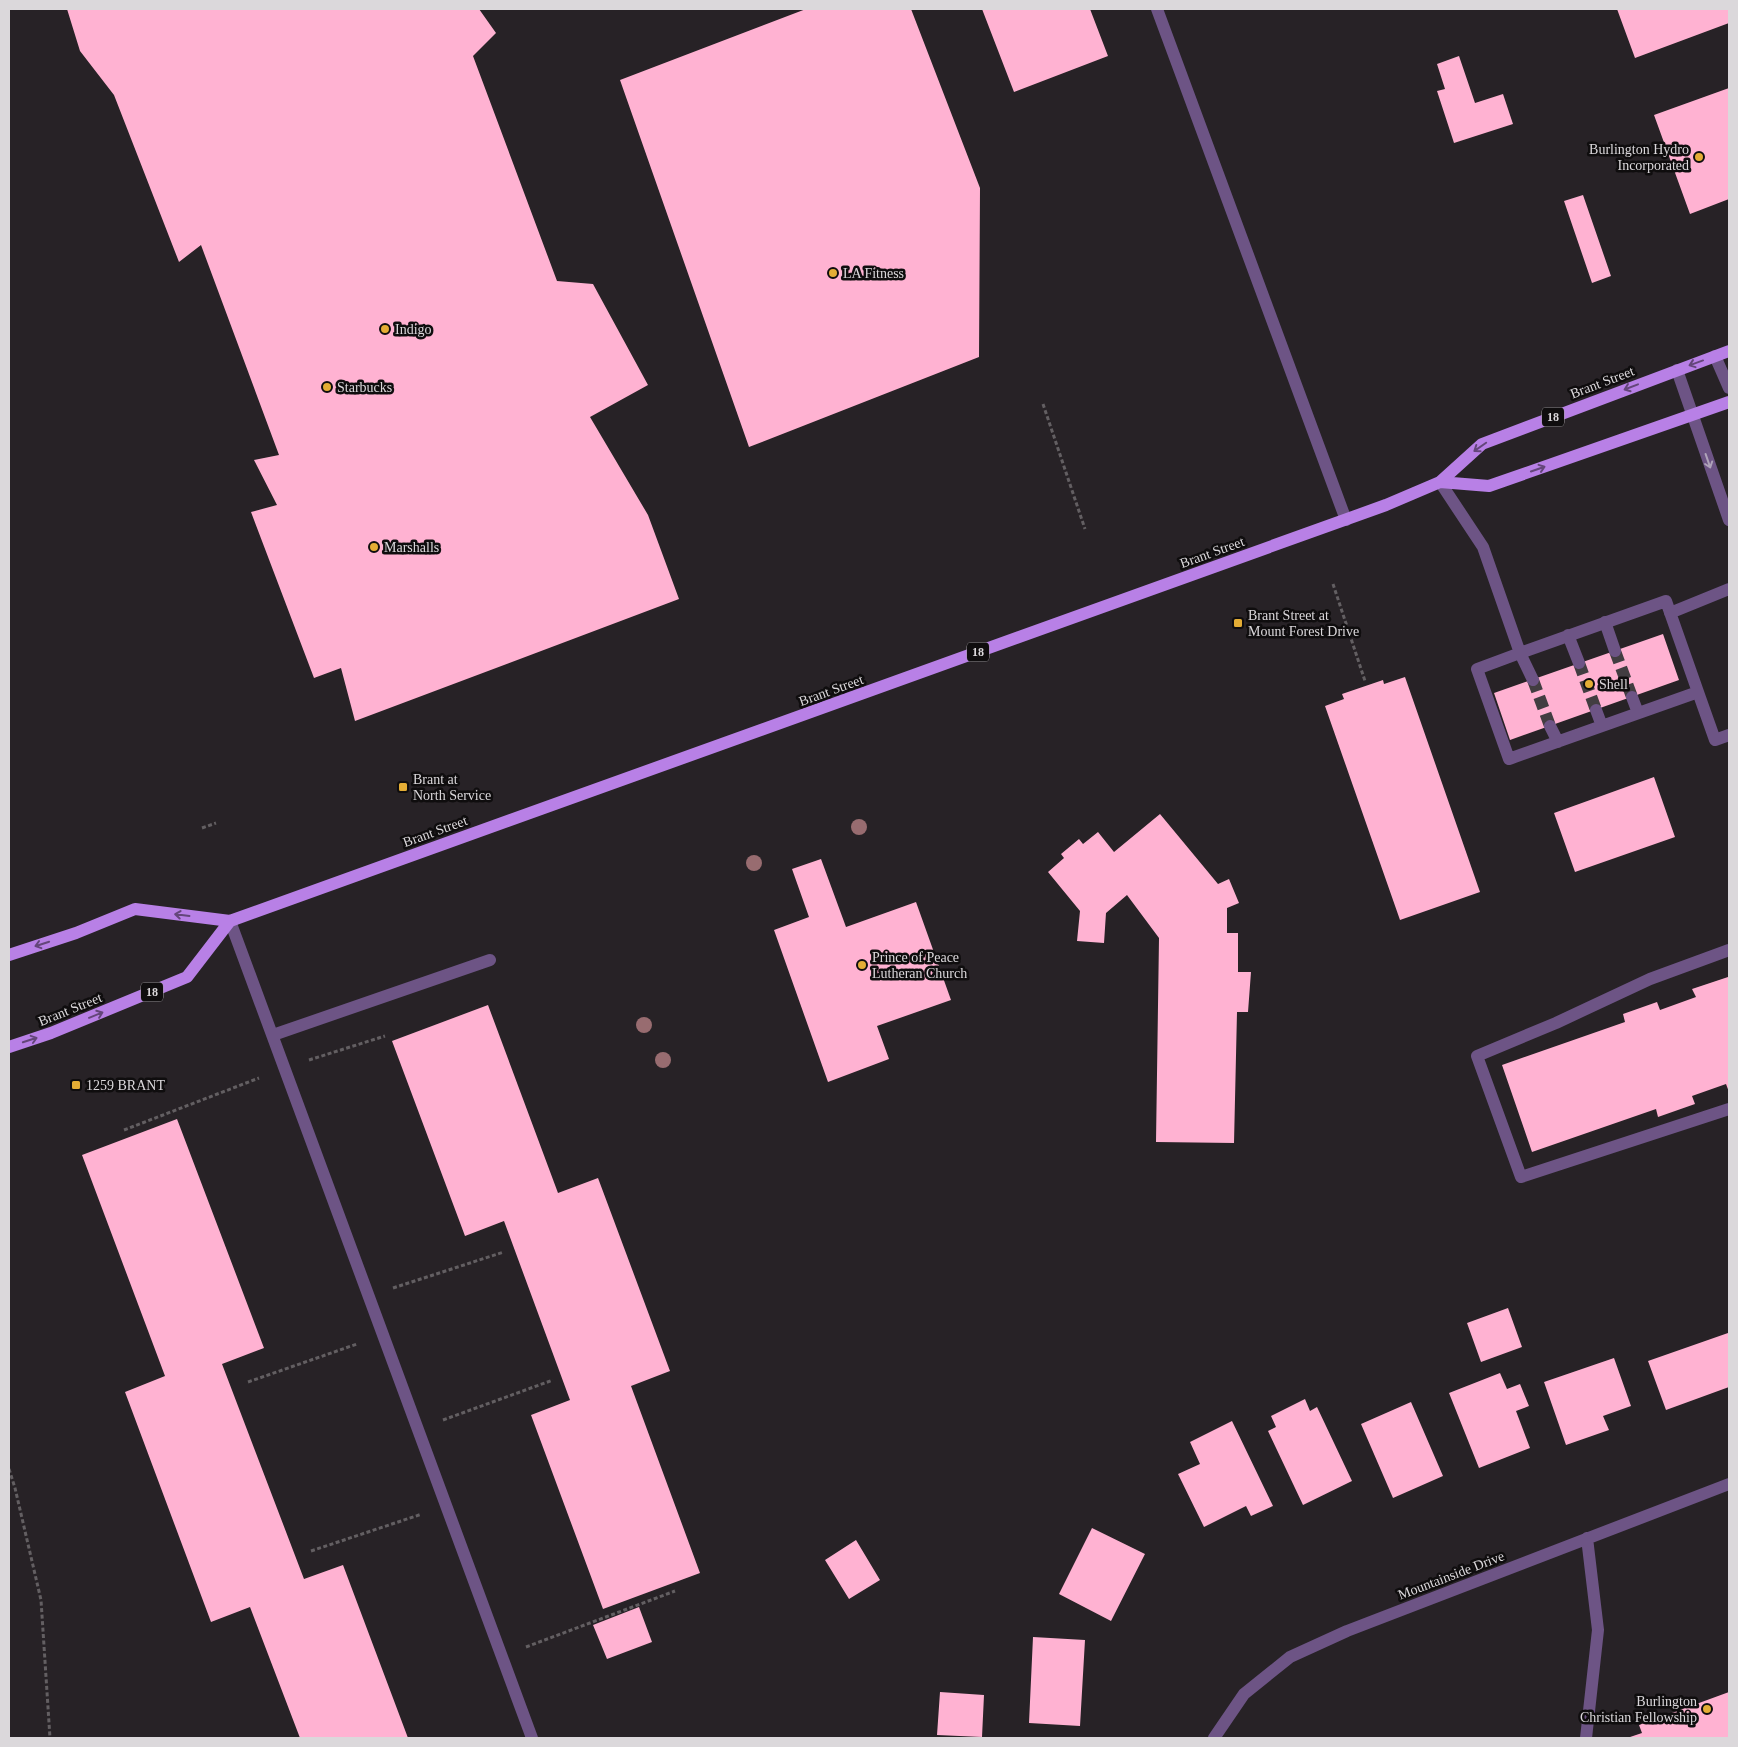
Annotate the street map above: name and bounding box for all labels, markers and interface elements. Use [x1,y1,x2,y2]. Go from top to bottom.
place label: Burlington Hydro Incorporated [1589,142,1689,173]
marker: Burlington Hydro Incorporated [1693,151,1705,163]
place label: LA Fitness [843,266,904,281]
marker: LA Fitness [827,267,839,279]
place label: Indigo [395,322,432,337]
marker: Indigo [379,323,391,335]
one-way arrow [1689,359,1704,368]
street label: Brant Street [1568,363,1636,402]
place label: Starbucks [337,380,392,395]
marker: Starbucks [321,381,333,393]
one-way arrow [1624,383,1639,392]
road number: 18 [1542,408,1564,427]
one-way arrow [1473,442,1487,452]
one-way arrow [1704,453,1713,469]
one-way arrow [1530,464,1545,473]
street label: Brant Street [1178,534,1246,571]
place label: Marshalls [384,540,439,555]
marker: Marshalls [368,541,380,553]
place label: Brant Street at Mount Forest Drive [1248,608,1359,639]
marker: Brant Street at Mount Forest Drive [1232,617,1244,629]
road number: 18 [967,642,989,662]
street label: Brant Street [797,672,865,709]
place label: Shell [1599,677,1628,692]
marker: Shell [1583,678,1595,690]
place label: Brant at North Service [413,772,491,803]
marker: Brant at North Service [397,781,409,793]
street label: Brant Street [401,813,469,850]
one-way arrow [174,910,190,920]
one-way arrow [35,940,51,949]
place label: Prince of Peace Lutheran Church [872,950,967,981]
marker: Prince of Peace Lutheran Church [856,959,868,971]
road number: 18 [141,982,163,1002]
street label: Brant Street [36,990,104,1029]
one-way arrow [88,1010,103,1019]
one-way arrow [22,1035,38,1045]
place label: 1259 BRANT [86,1078,165,1093]
marker: 1259 BRANT [70,1079,82,1091]
street label: Mountainside Drive [1396,1548,1506,1603]
place label: Burlington Christian Fellowship [1580,1694,1697,1725]
marker: Burlington Christian Fellowship [1701,1703,1713,1715]

